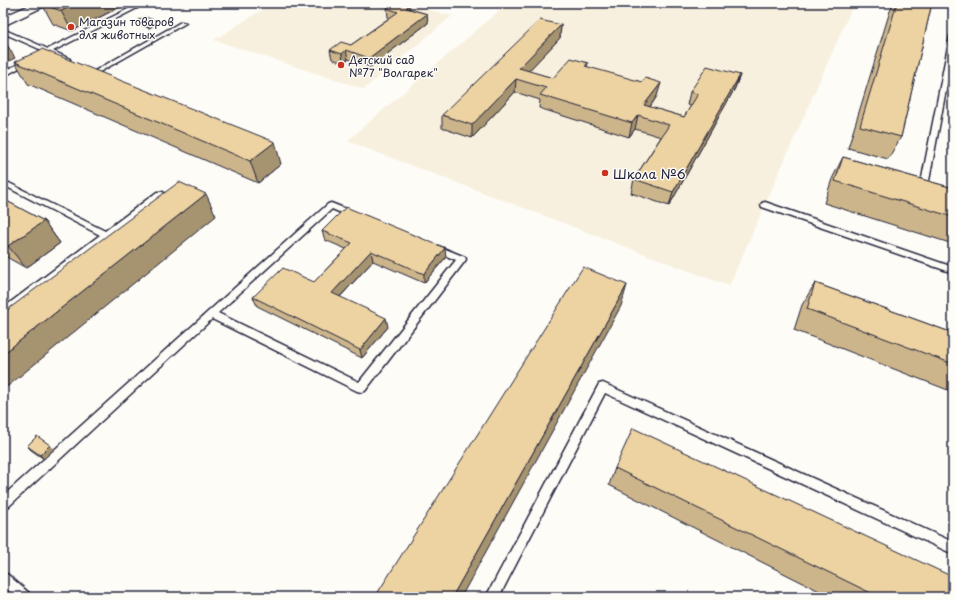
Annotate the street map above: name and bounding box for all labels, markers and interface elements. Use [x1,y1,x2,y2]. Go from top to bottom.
place label: Магазин товаров для животных [79,13,174,43]
marker: Магазин товаров для животных [66,22,76,32]
place label: Детский сад №77 "Волгарек" [348,51,438,81]
marker: Детский сад №77 "Волгарек" [336,60,346,70]
place label: Школа №6 [613,164,686,183]
marker: Школа №6 [600,168,610,178]

